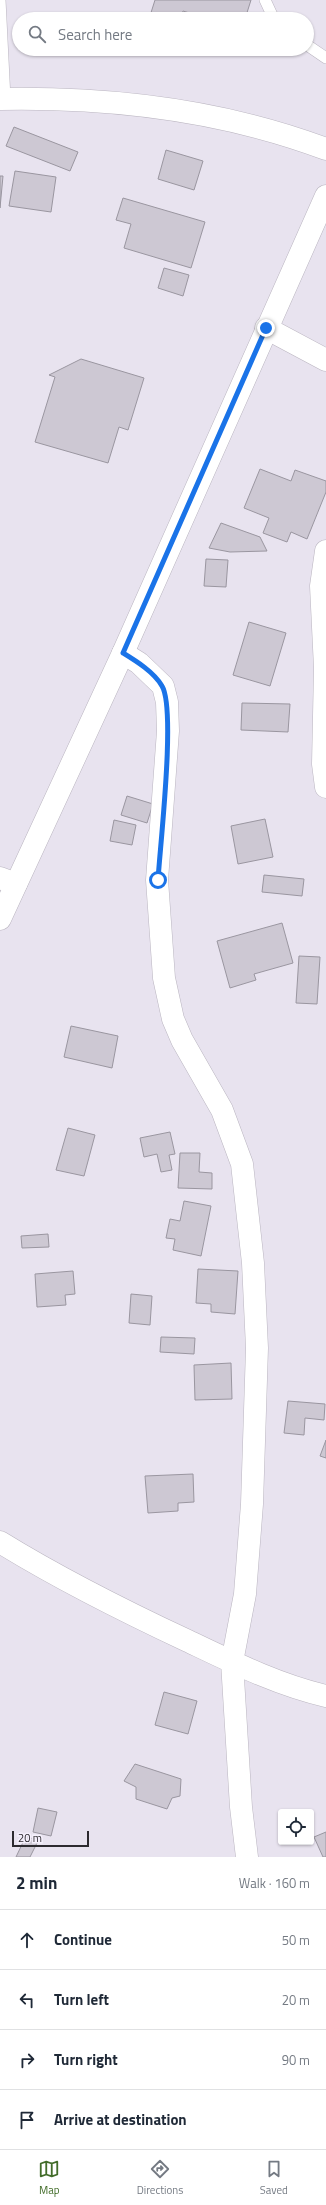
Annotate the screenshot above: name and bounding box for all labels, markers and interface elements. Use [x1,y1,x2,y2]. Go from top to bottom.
search box [12,12,314,56]
icon: search [26,23,48,45]
text: Search here [58,23,132,46]
route end [257,319,275,337]
route start [149,871,167,889]
map controls [278,1809,314,1845]
button: locate [278,1809,314,1845]
scale bar [12,1829,89,1848]
text: 20 m [18,1830,42,1846]
text: 2 min [16,1870,57,1896]
text: Walk · 160 m [239,1873,310,1893]
text: Continue [54,1928,112,1951]
icon: ahead [16,1929,38,1951]
text: 50 m [282,1930,310,1950]
text: Turn left [54,1988,109,2011]
icon: left [16,1989,38,2011]
text: 20 m [282,1990,310,2010]
text: Turn right [54,2048,118,2071]
icon: right [16,2049,38,2071]
text: 90 m [282,2050,310,2070]
text: Arrive at destination [54,2108,187,2131]
icon: arrive [16,2109,38,2131]
tab: Map [38,2158,60,2198]
tab: Directions [137,2158,183,2198]
tab: Saved [260,2158,288,2198]

